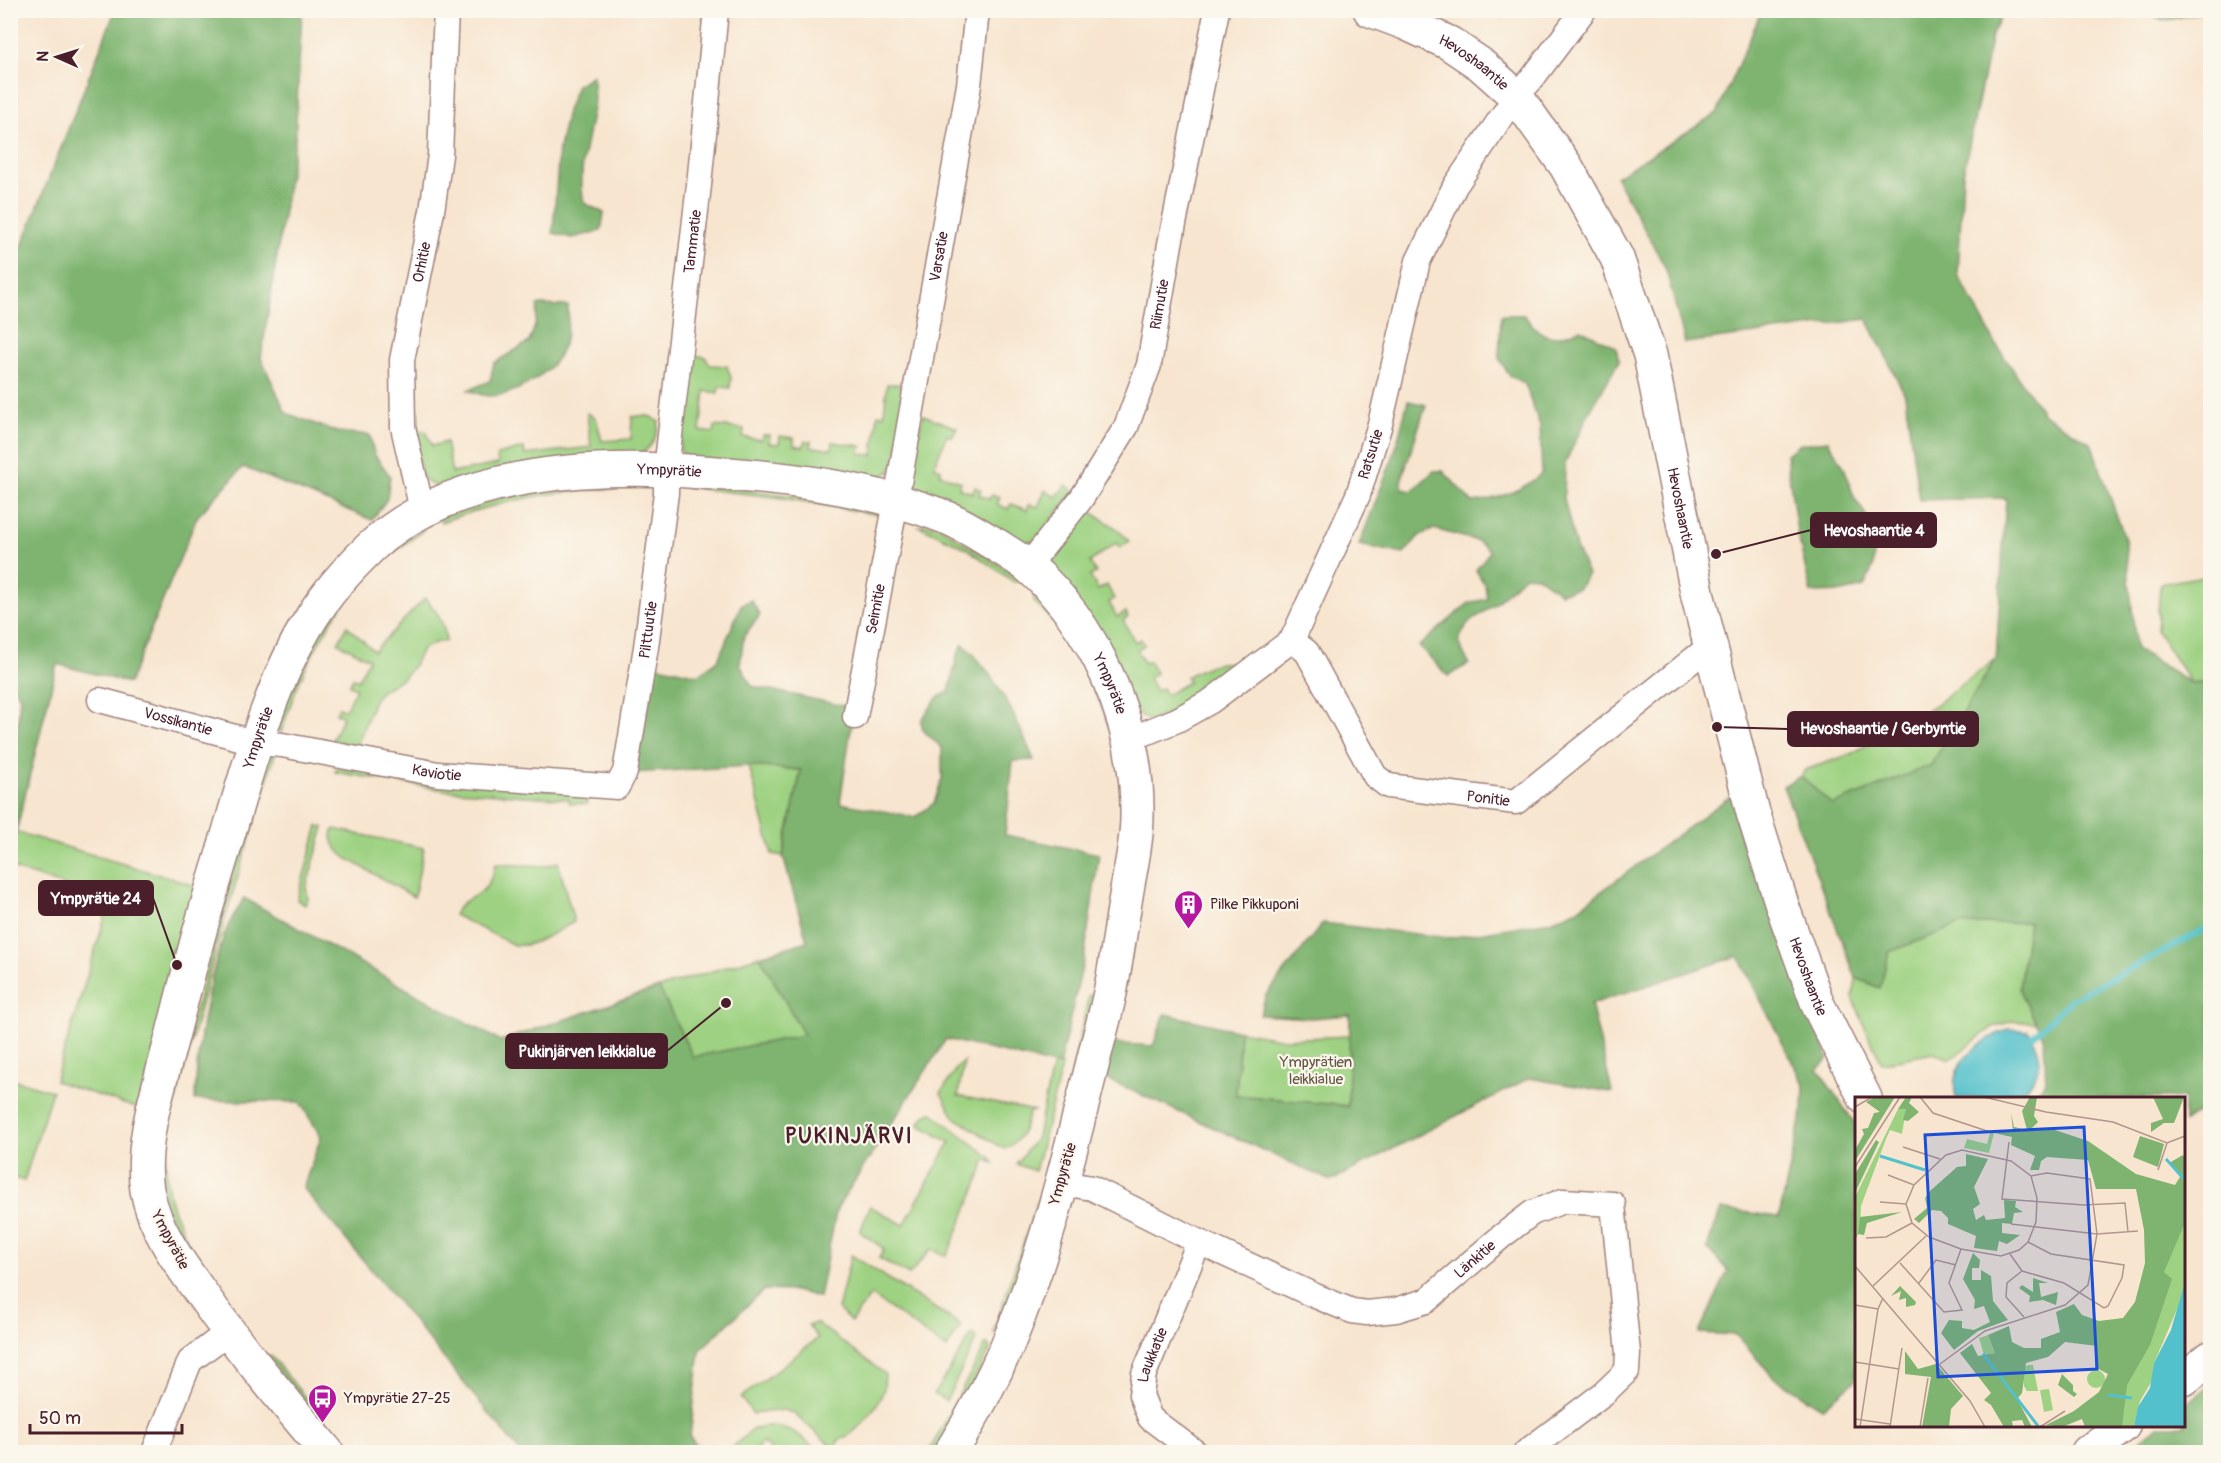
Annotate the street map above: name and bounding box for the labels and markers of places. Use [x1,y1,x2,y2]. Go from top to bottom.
callout: Hevoshaantie 4 [1811,513,1936,547]
callout: Hevoshaantie / Gerbyntie [1788,712,1978,746]
callout: Ympyrätie 24 [39,881,153,915]
building icon: Pilke Pikkuponi [1173,888,1205,930]
place label: Pilke Pikkuponi [1210,895,1299,914]
callout: Pukinjärven leikkialue [506,1034,667,1068]
bus stop icon: Ympyrätie 27-25 [307,1382,339,1424]
place label: Ympyrätie 27-25 [343,1389,451,1408]

